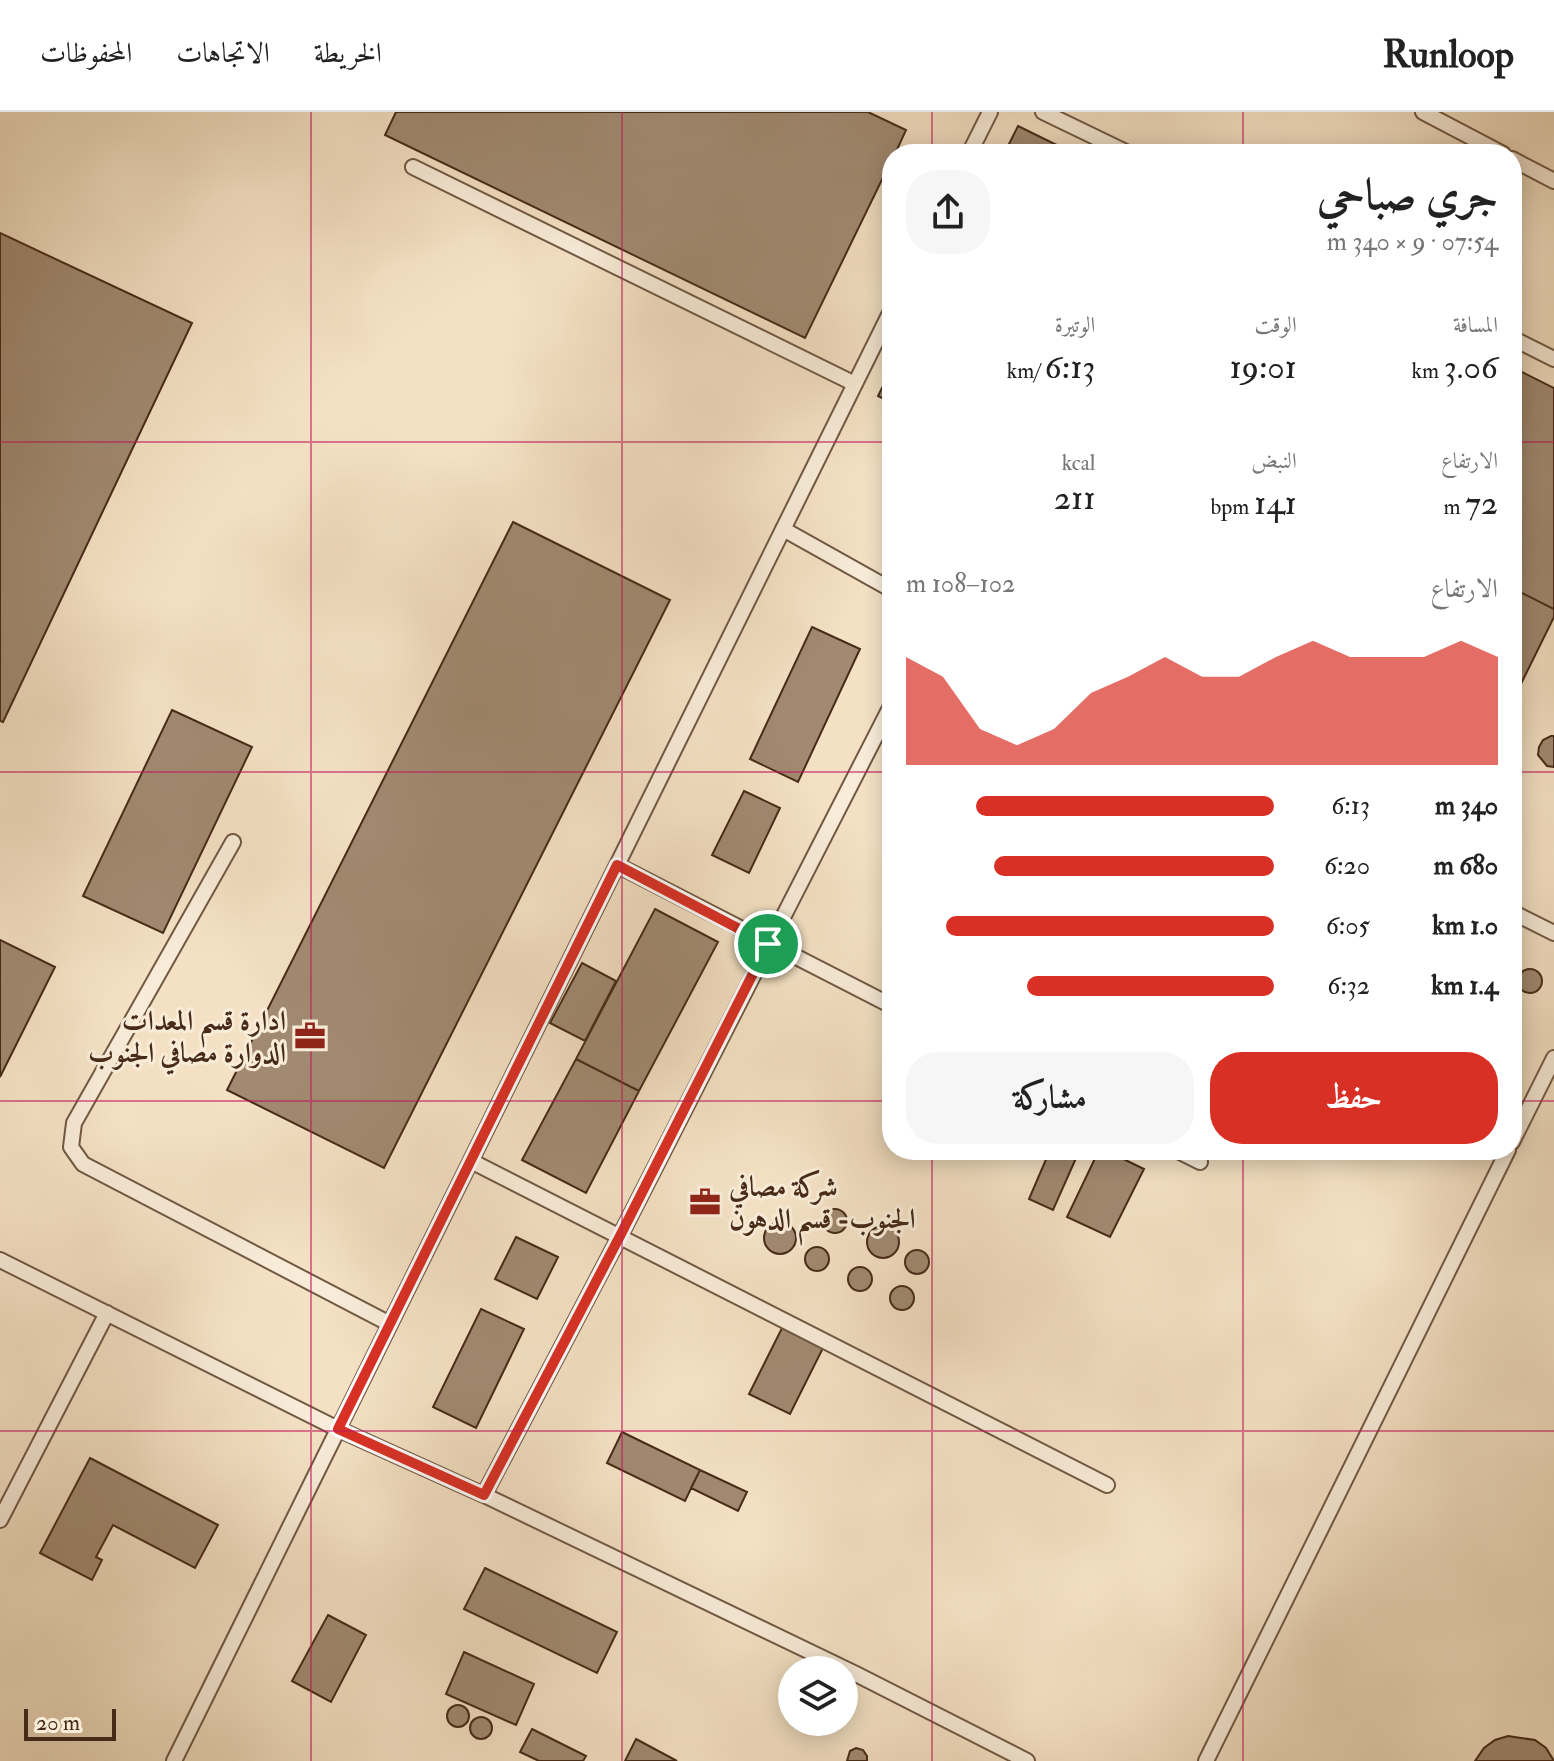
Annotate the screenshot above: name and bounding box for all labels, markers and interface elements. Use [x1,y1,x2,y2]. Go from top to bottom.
text: Runloop [1383,31,1514,79]
text: المحفوظات [40,36,132,71]
text: الاتجاهات [176,36,270,71]
text: الخريطة [314,36,382,71]
text: جري صباحي [1317,168,1498,223]
button: share [906,170,990,254]
text: 07:54 · 9 × 340 m [1327,226,1498,258]
text: الوتيرة [1055,311,1095,339]
text: الوقت [1255,311,1297,339]
text: المسافة [1453,311,1498,339]
text: 6:13 [1045,346,1095,389]
text: 19:01 [1229,346,1297,389]
text: 3.06 [1444,346,1498,389]
text: /km [1007,357,1045,385]
text: km [1412,357,1444,385]
text: النبض [1251,447,1297,475]
text: الارتفاع [1441,447,1498,475]
text: kcal [1062,449,1095,477]
text: 211 [1054,477,1095,520]
text: 141 [1254,482,1297,525]
text: 72 [1465,482,1498,525]
text: bpm [1210,493,1254,521]
text: m [1443,493,1465,521]
text: 102–108 m [906,568,1015,600]
text: الارتفاع [1431,573,1498,605]
text: 6:13 [1331,790,1370,822]
text: 340 m [1435,790,1498,822]
text: 6:20 [1324,850,1370,882]
text: 680 m [1434,850,1498,882]
pin [734,910,802,978]
text: 6:05 [1326,910,1370,942]
text: 1.0 km [1432,910,1498,942]
icon: arrive [746,922,790,966]
text: 6:32 [1327,970,1370,1002]
text: 1.4 km [1431,970,1498,1002]
place label: ادارة قسم المعدات الدوارة مصافي الجنوب [88,1004,286,1075]
office icon: ادارة قسم المعدات الدوارة مصافي الجنوب [293,1019,327,1053]
button: مشاركة [906,1052,1194,1144]
button: حفظ [1210,1052,1498,1144]
place label: شركة مصافي الجنوب- قسم الدهون [728,1169,916,1246]
office icon: شركة مصافي الجنوب- قسم الدهون [688,1185,722,1219]
map controls [778,1656,858,1736]
button: layers [778,1656,858,1736]
scale bar [24,1705,116,1741]
text: 20 m [36,1709,80,1737]

